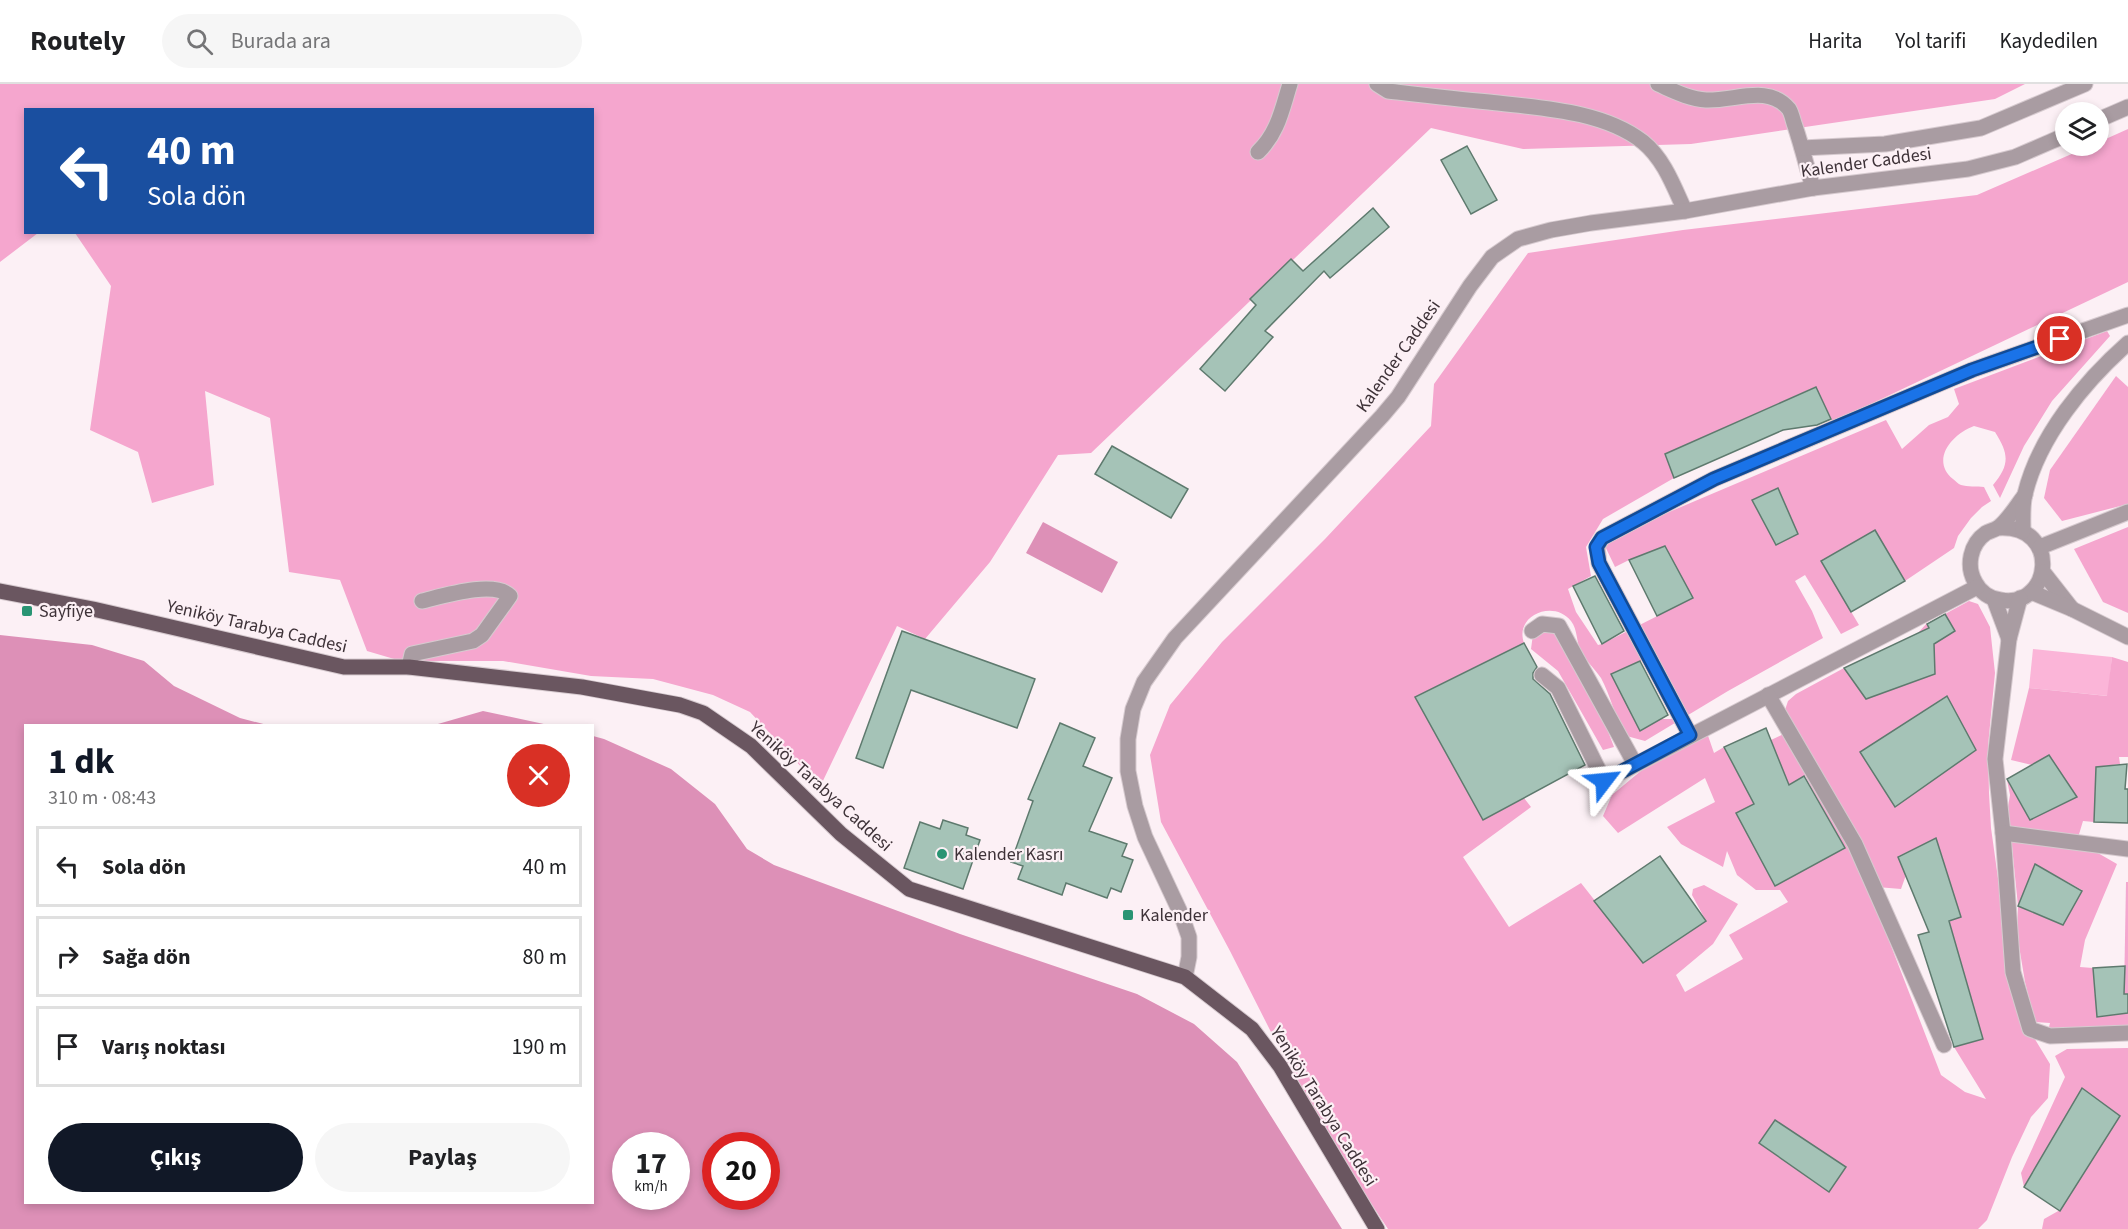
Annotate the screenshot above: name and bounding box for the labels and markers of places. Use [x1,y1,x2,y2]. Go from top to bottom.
pin [2034,313,2085,364]
place label: Sayfiye [39,599,93,624]
marker: Sayfiye [20,604,34,618]
place label: Kalender Kasrı [954,842,1063,867]
marker: Kalender Kasrı [935,847,949,861]
place label: Kalender [1140,903,1209,928]
marker: Kalender [1121,908,1135,922]

